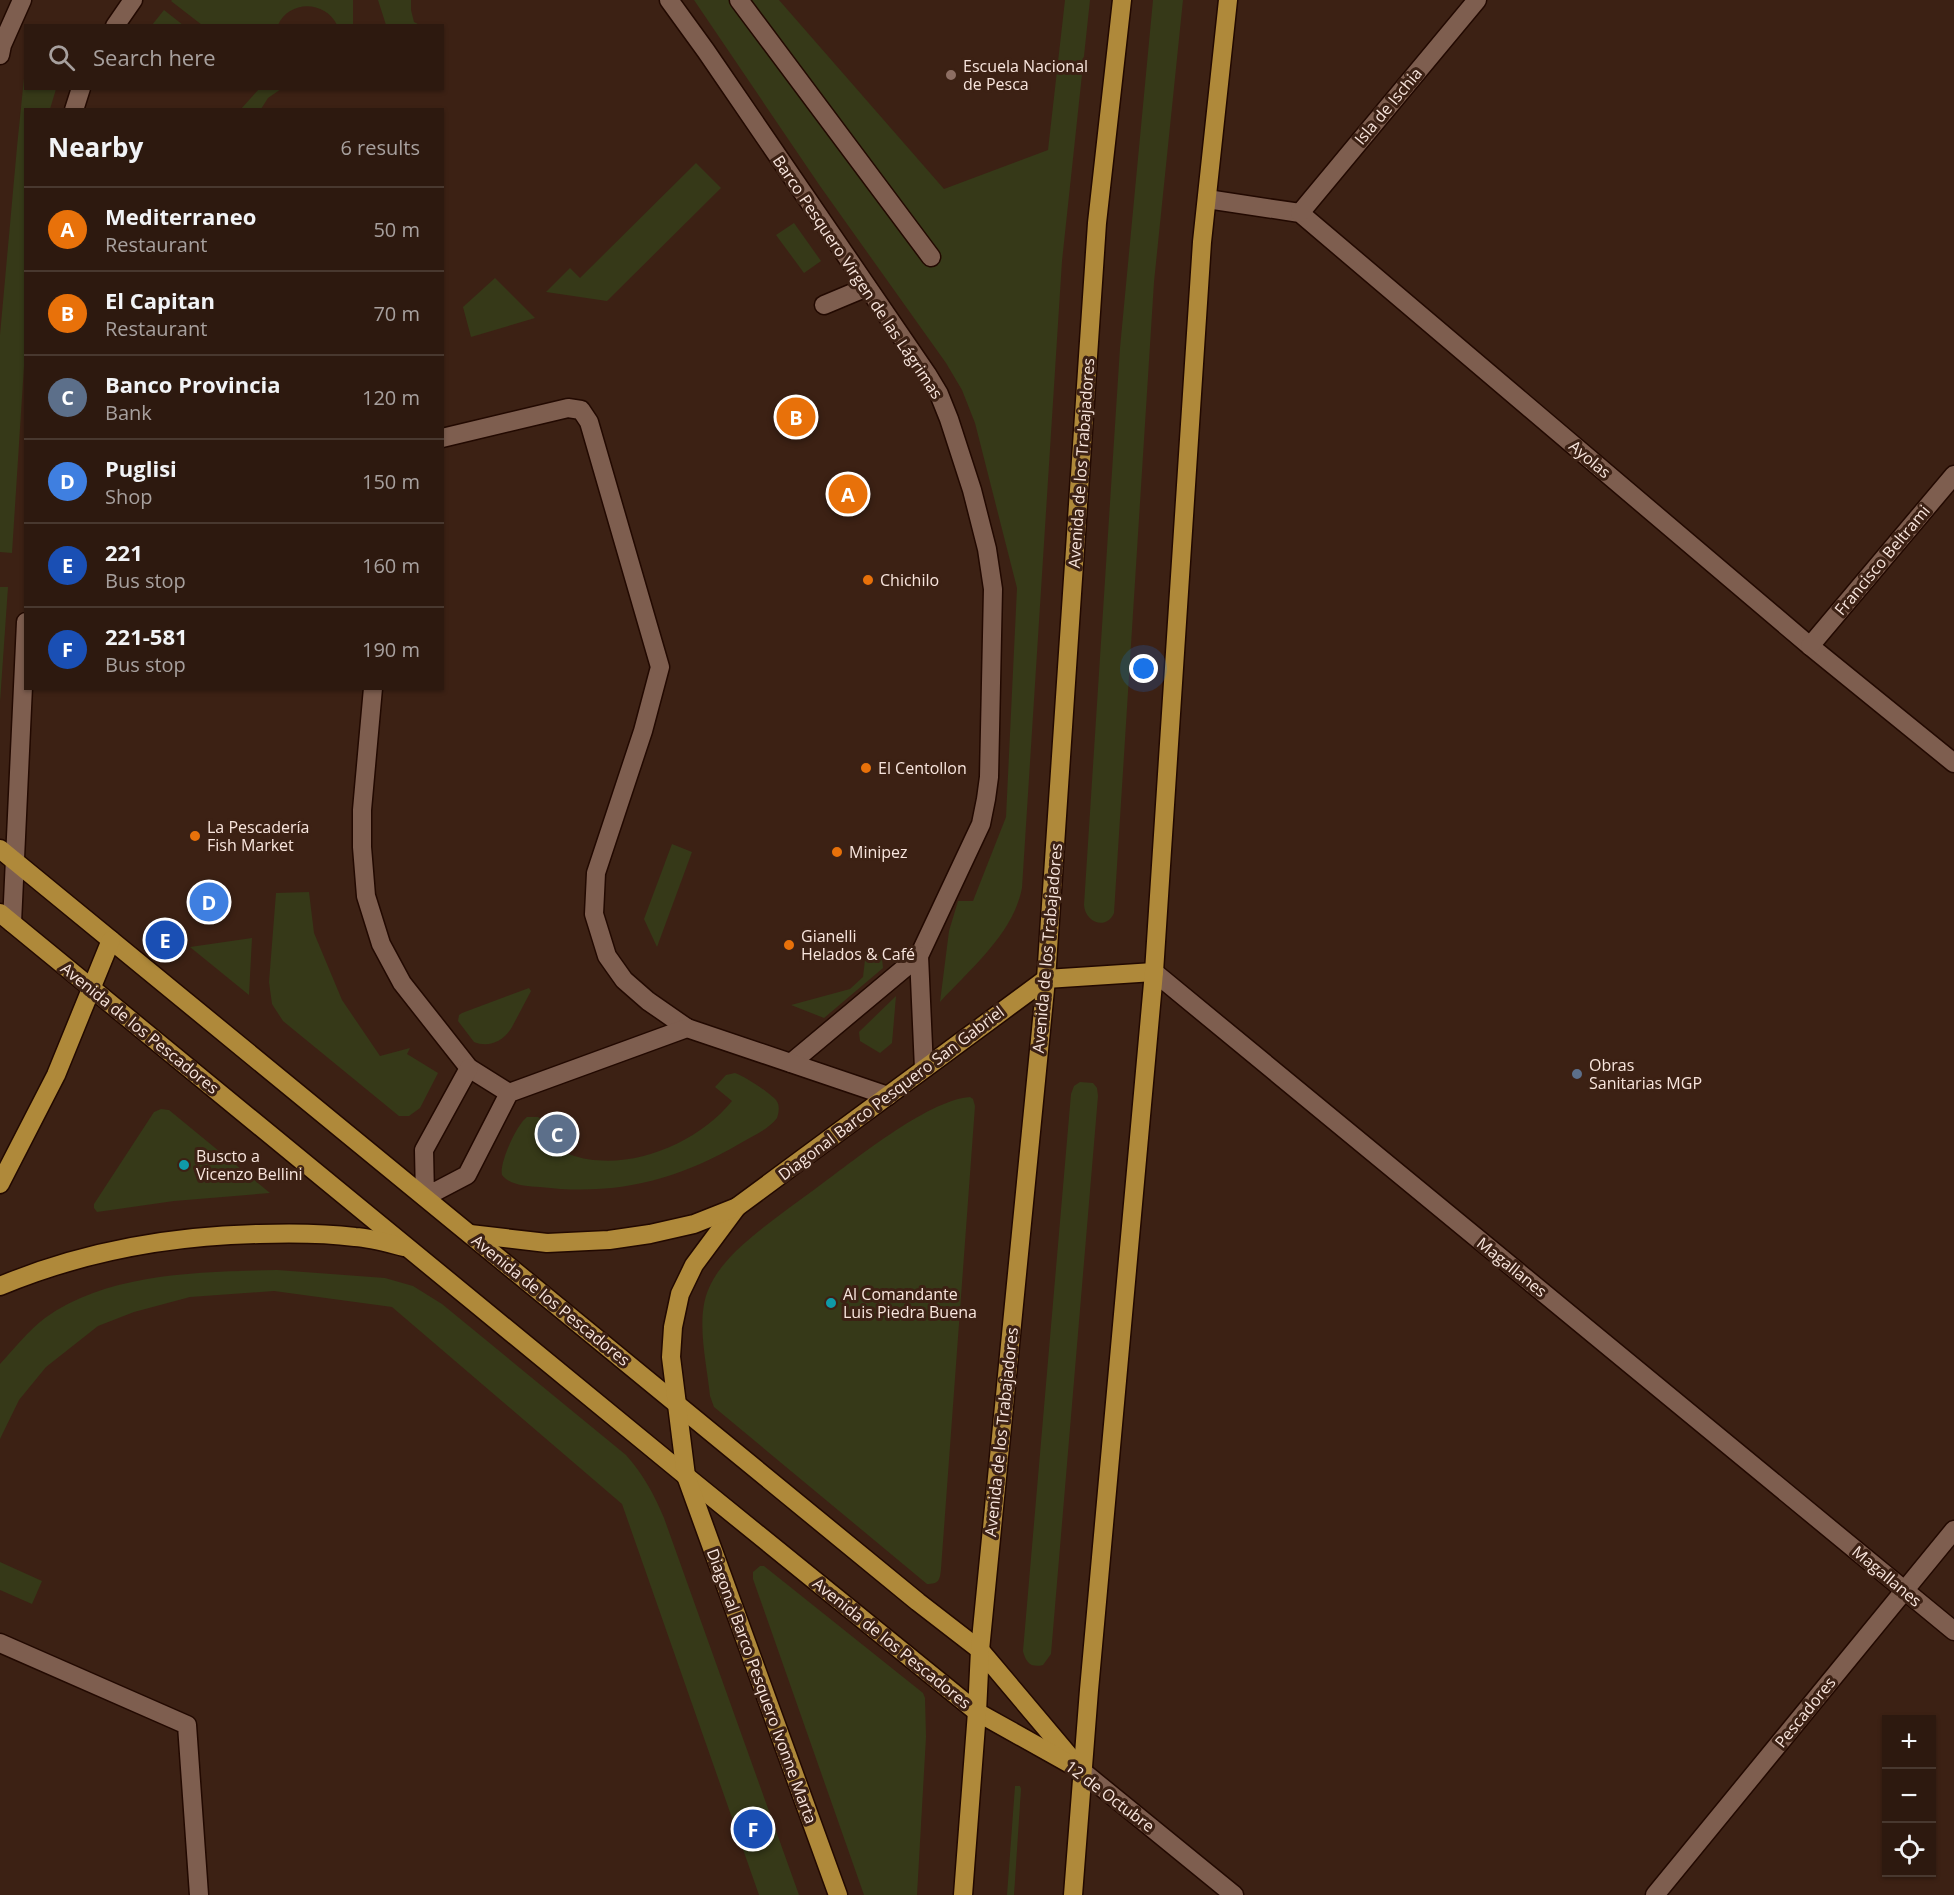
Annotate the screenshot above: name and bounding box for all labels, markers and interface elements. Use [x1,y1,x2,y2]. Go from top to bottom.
search box [24,24,444,90]
icon: search [45,41,78,74]
text: Search here [93,42,216,72]
place label: Escuela Nacional de Pesca [963,55,1088,95]
street label: Isla de Ischia [1349,63,1427,149]
marker: Escuela Nacional de Pesca [944,68,958,82]
text: Nearby [48,129,143,165]
text: 6 results [340,134,420,161]
street label: Barco Pesquero Virgen de las Lágrimas [768,151,948,403]
text: Mediterraneo [105,201,256,231]
text: A [61,216,74,243]
text: 50 m [373,216,420,243]
text: Restaurant [105,231,207,258]
text: El Capitan [105,285,215,315]
text: B [61,300,74,327]
text: 70 m [373,300,420,327]
text: Restaurant [105,315,207,342]
street label: Avenida de los Trabajadores [1063,357,1099,569]
text: Banco Provincia [105,369,281,399]
text: C [61,384,74,411]
text: 120 m [362,384,420,411]
pin: B [776,394,816,440]
text: Bank [105,399,152,426]
street label: Ayolas [1564,435,1616,483]
text: Puglisi [105,453,177,483]
text: D [60,468,75,495]
text: 150 m [362,468,420,495]
pin: A [828,472,868,516]
text: Shop [105,483,153,510]
street label: Francisco Beltrami [1829,500,1935,620]
text: 221 [105,537,143,567]
text: E [62,552,73,579]
text: 160 m [362,552,420,579]
text: Bus stop [105,567,186,594]
place label: Chichilo [880,569,939,591]
marker: Chichilo [861,573,875,587]
text: 221-581 [105,621,188,651]
text: F [62,636,73,663]
text: 190 m [362,636,420,663]
text: Bus stop [105,651,186,678]
your location [1129,654,1158,683]
place label: El Centollon [878,757,967,779]
marker: El Centollon [859,761,873,775]
place label: La Pescadería Fish Market [207,816,309,856]
marker: La Pescadería Fish Market [188,829,202,843]
place label: Minipez [849,841,908,863]
street label: Avenida de los Trabajadores [1027,842,1067,1054]
marker: Minipez [830,845,844,859]
pin: D [190,880,228,924]
pin: E [146,918,184,962]
place label: Gianelli Helados & Café [801,925,915,965]
marker: Gianelli Helados & Café [782,938,796,952]
street label: Avenida de los Pescadores [56,957,224,1099]
street label: Diagonal Barco Pesquero San Gabriel [774,1001,1008,1185]
place label: Obras Sanitarias MGP [1589,1054,1702,1094]
marker: Obras Sanitarias MGP [1570,1067,1584,1081]
pin: C [538,1112,576,1156]
place label: Buscto a Vicenzo Bellini [196,1145,303,1185]
marker: Buscto a Vicenzo Bellini [177,1158,191,1172]
street label: Avenida de los Pescadores [467,1229,635,1371]
street label: Magallanes [1472,1232,1552,1302]
place label: Al Comandante Luis Piedra Buena [843,1283,977,1323]
marker: Al Comandante Luis Piedra Buena [824,1296,838,1310]
street label: Avenida de los Trabajadores [979,1326,1023,1538]
street label: Magallanes [1848,1540,1926,1612]
street label: Diagonal Barco Pesquero Ivonne Marta [702,1545,822,1827]
street label: Avenida de los Pescadores [808,1572,976,1714]
street label: Pescadores [1770,1672,1840,1752]
map controls [1882,1715,1936,1877]
button: + [1882,1715,1936,1769]
street label: 12 de Octubre [1061,1755,1159,1837]
button: − [1882,1769,1936,1823]
pin: F [734,1806,772,1852]
button: locate [1882,1823,1936,1877]

